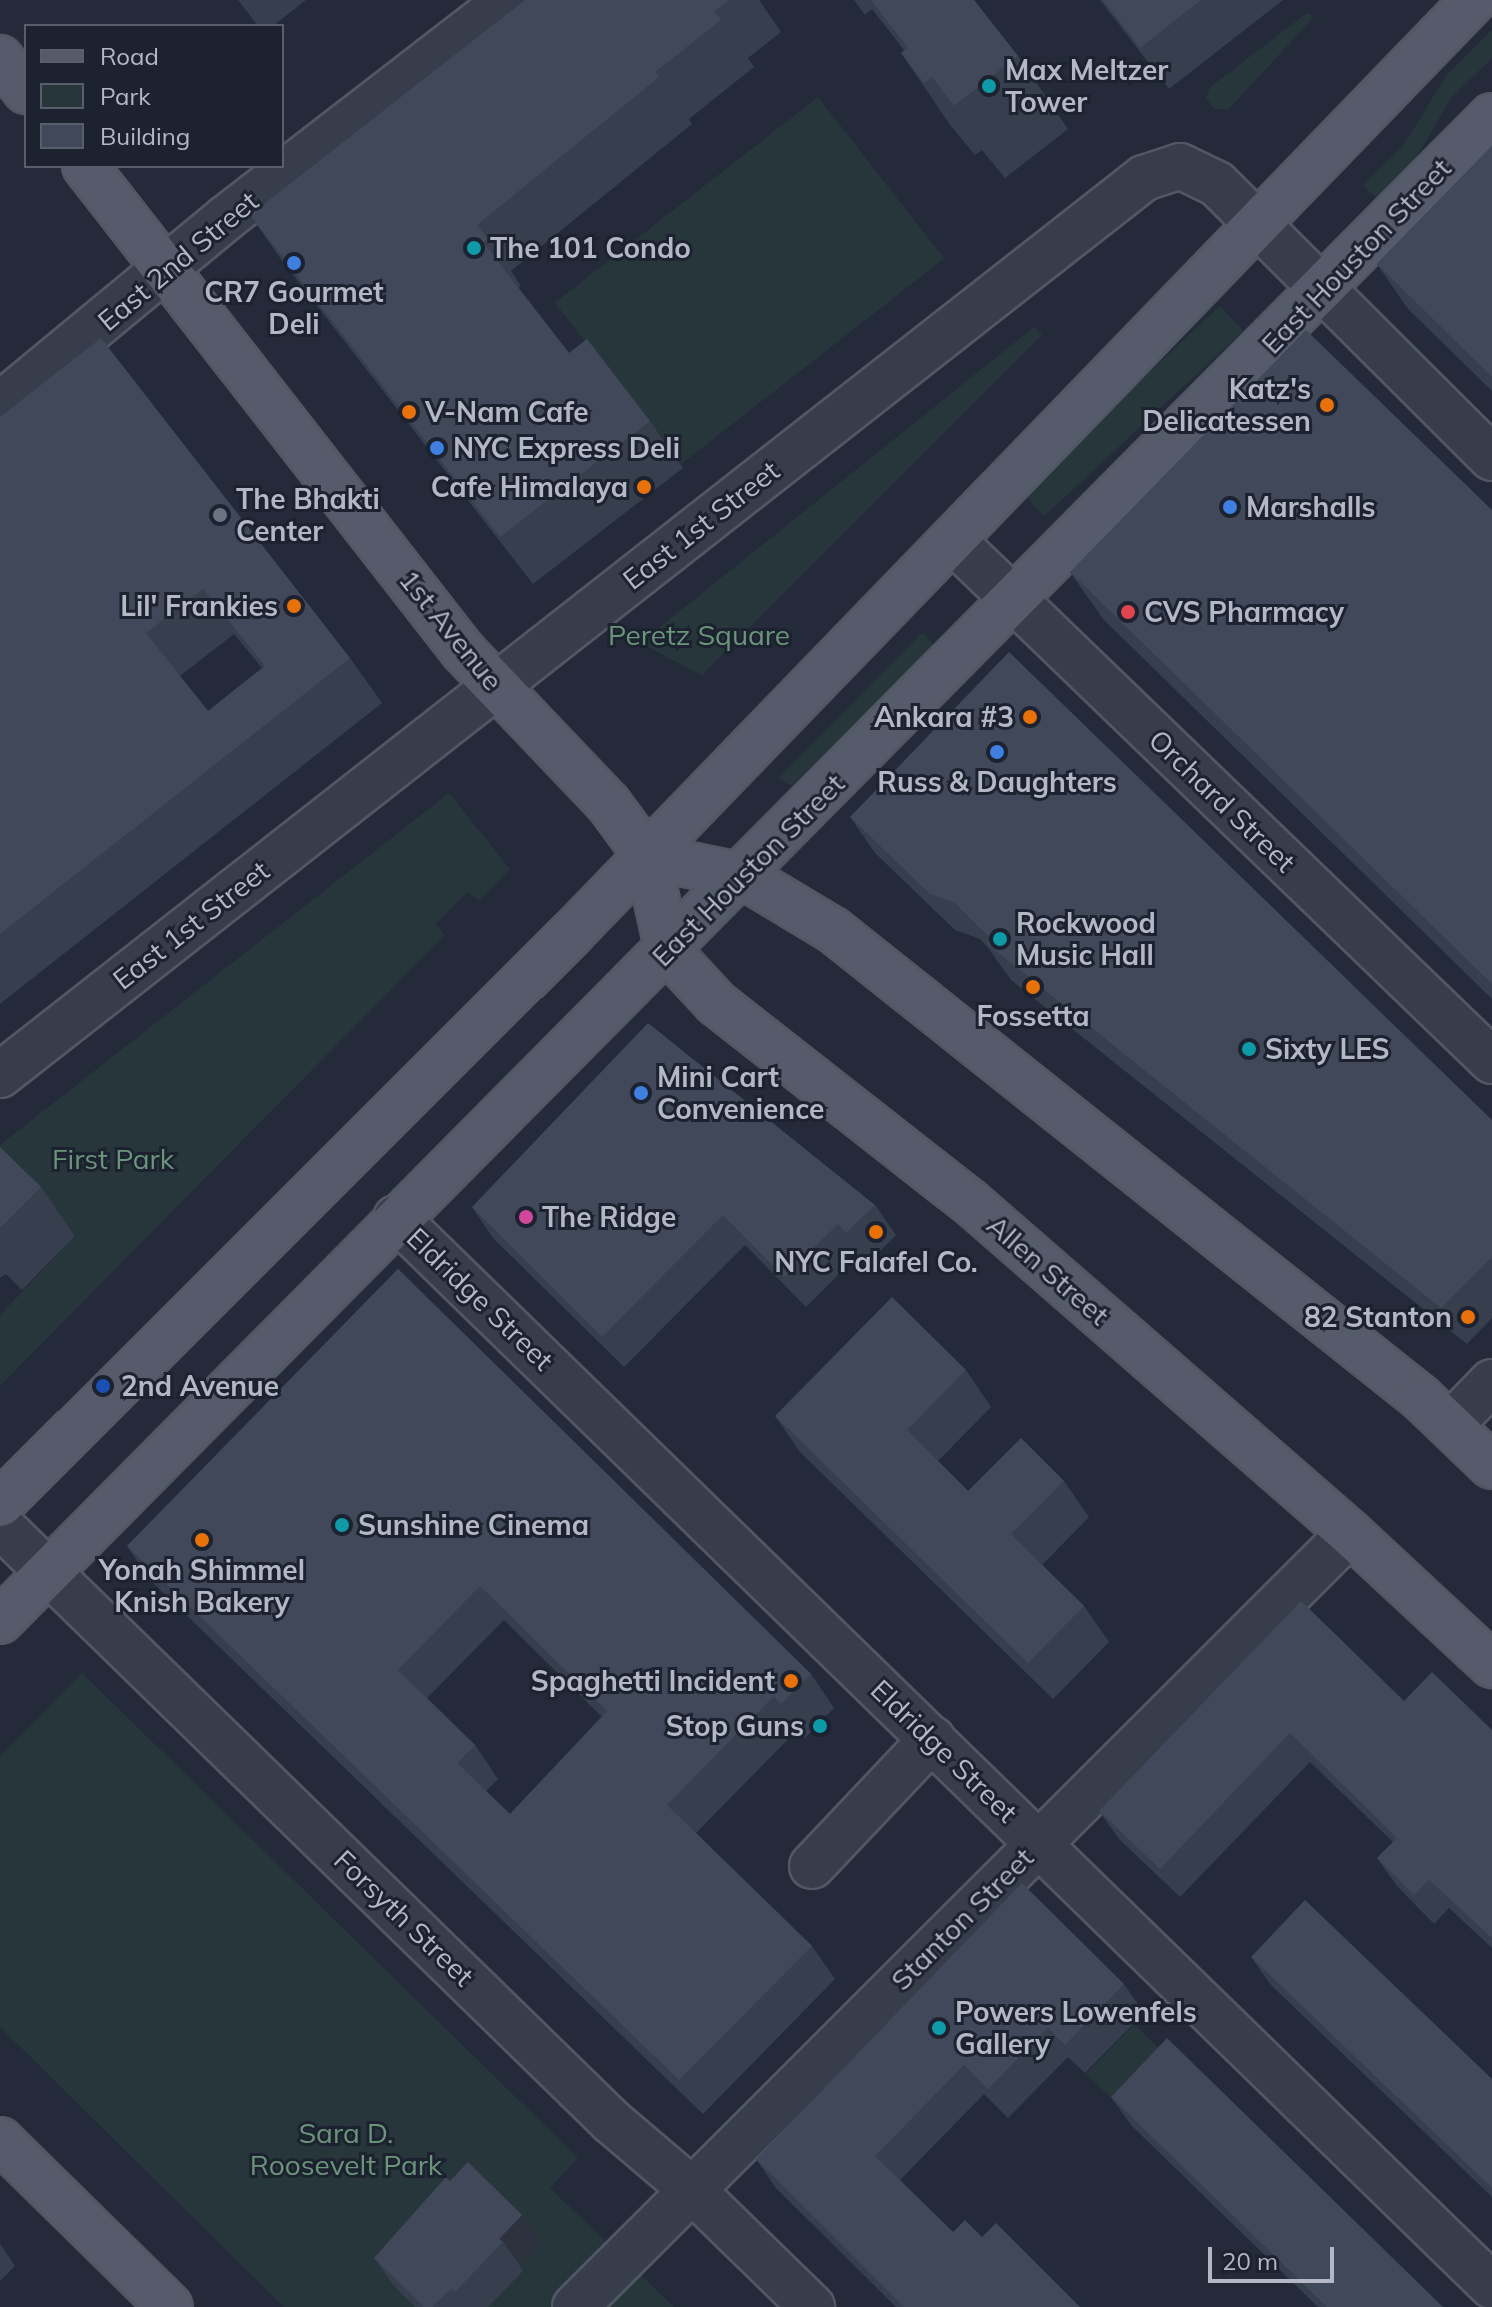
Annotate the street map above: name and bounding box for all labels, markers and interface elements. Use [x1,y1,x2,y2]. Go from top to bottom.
legend [24,24,284,168]
text: Road [100,41,159,71]
place label: Max Meltzer Tower [1005,53,1168,119]
marker: Max Meltzer Tower [980,77,998,95]
text: Park [100,81,151,111]
text: Building [100,121,190,151]
street label: East Houston Street [1254,152,1458,360]
street label: East 2nd Street [91,184,265,338]
place label: The 101 Condo [490,231,691,265]
marker: The 101 Condo [465,239,483,257]
marker: CR7 Gourmet Deli [285,254,303,272]
place label: CR7 Gourmet Deli [204,275,384,341]
place label: Katz's Delicatessen [1142,372,1311,438]
place label: V-Nam Cafe [425,395,589,429]
marker: Katz's Delicatessen [1318,396,1336,414]
marker: V-Nam Cafe [400,403,418,421]
place label: NYC Express Deli [453,431,680,465]
marker: NYC Express Deli [428,439,446,457]
street label: East 1st Street [616,454,786,596]
place label: Cafe Himalaya [431,470,628,504]
marker: Cafe Himalaya [635,478,653,496]
place label: The Bhakti Center [236,482,380,548]
place label: Marshalls [1246,490,1375,524]
marker: Marshalls [1221,498,1239,516]
marker: The Bhakti Center [211,506,229,524]
street label: 1st Avenue [392,563,510,697]
place label: Lil' Frankies [120,589,278,623]
place label: CVS Pharmacy [1144,595,1344,629]
marker: Lil' Frankies [285,597,303,615]
marker: CVS Pharmacy [1119,603,1137,621]
park label: Peretz Square [608,618,790,652]
place label: Ankara #3 [874,700,1014,734]
marker: Ankara #3 [1021,708,1039,726]
street label: Orchard Street [1142,723,1302,879]
marker: Russ & Daughters [988,743,1006,761]
place label: Russ & Daughters [877,765,1117,799]
street label: East Houston Street [645,767,851,973]
street label: East 1st Street [106,854,276,996]
place label: Rockwood Music Hall [1016,906,1156,972]
marker: Rockwood Music Hall [991,930,1009,948]
marker: Fossetta [1024,978,1042,996]
place label: Fossetta [976,999,1090,1033]
place label: Sixty LES [1265,1032,1390,1066]
marker: Sixty LES [1240,1040,1258,1058]
place label: Mini Cart Convenience [657,1060,824,1126]
marker: Mini Cart Convenience [632,1084,650,1102]
park label: First Park [52,1142,174,1176]
place label: The Ridge [542,1200,676,1234]
marker: The Ridge [517,1208,535,1226]
street label: Allen Street [980,1208,1116,1332]
street label: Eldridge Street [400,1221,560,1377]
marker: NYC Falafel Co. [867,1223,885,1241]
place label: NYC Falafel Co. [774,1245,978,1279]
place label: 82 Stanton [1304,1300,1452,1334]
marker: 82 Stanton [1459,1308,1477,1326]
place label: 2nd Avenue [121,1369,279,1403]
marker: 2nd Avenue [92,1375,114,1397]
place label: Sunshine Cinema [358,1508,589,1542]
marker: Sunshine Cinema [333,1516,351,1534]
marker: Yonah Shimmel Knish Bakery [193,1531,211,1549]
place label: Yonah Shimmel Knish Bakery [99,1553,305,1619]
place label: Spaghetti Incident [531,1664,775,1698]
marker: Spaghetti Incident [782,1672,800,1690]
street label: Eldridge Street [864,1673,1024,1829]
place label: Stop Guns [666,1709,804,1743]
marker: Stop Guns [811,1717,829,1735]
street label: Stanton Street [884,1841,1040,1997]
street label: Forsyth Street [327,1843,481,1993]
place label: Powers Lowenfels Gallery [955,1995,1197,2061]
marker: Powers Lowenfels Gallery [930,2019,948,2037]
park label: Sara D. Roosevelt Park [250,2116,442,2182]
scale bar [1212,2231,1338,2281]
text: 20 m [1222,2246,1278,2276]

